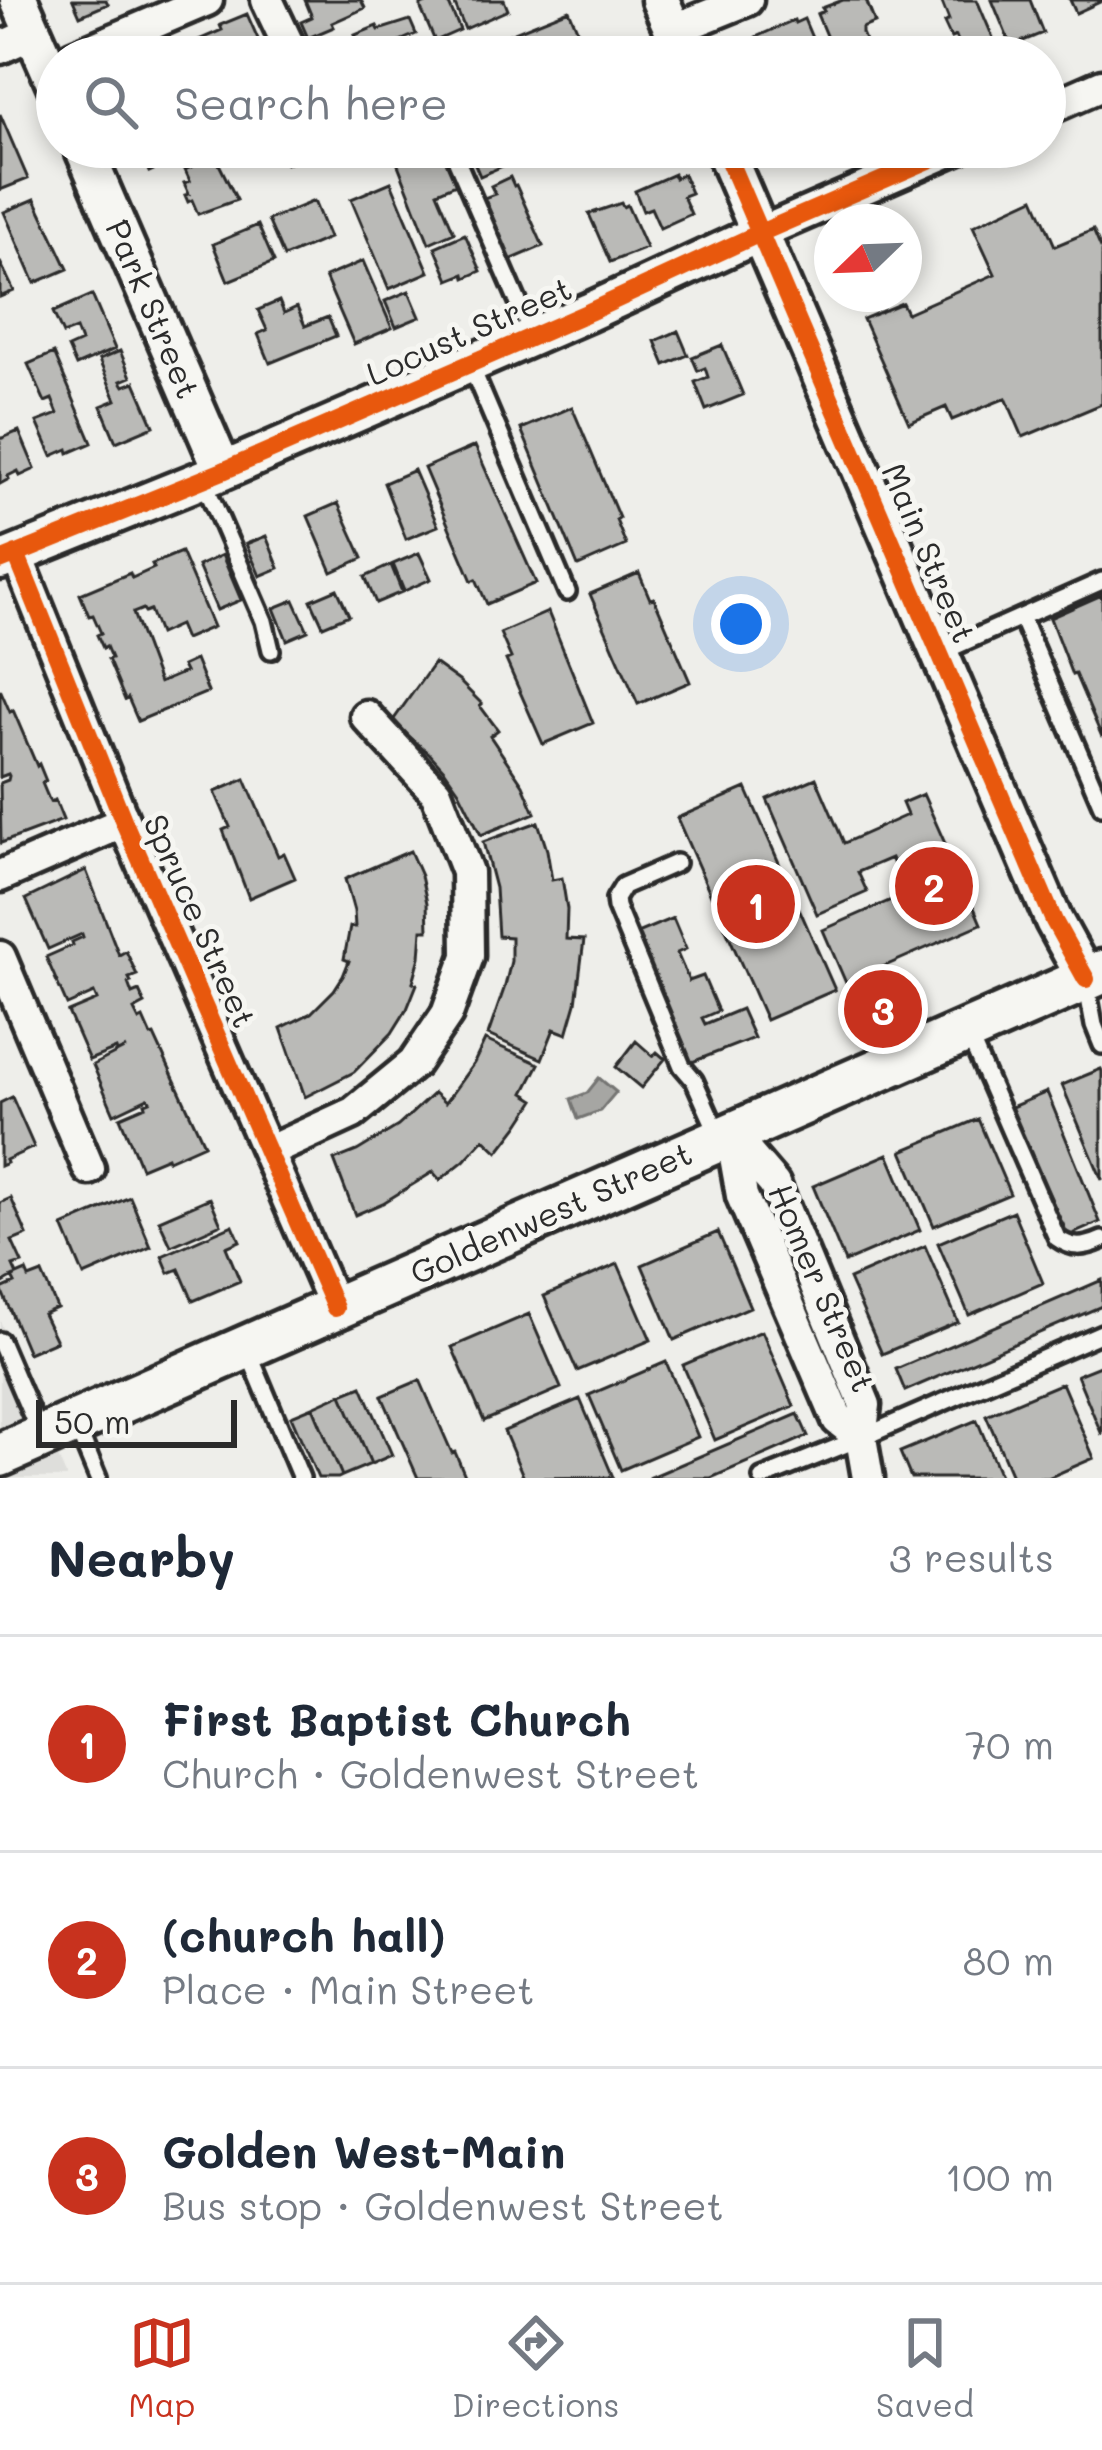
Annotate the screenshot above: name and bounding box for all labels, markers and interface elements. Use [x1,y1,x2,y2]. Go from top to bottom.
search box [36,36,1066,168]
icon: search [78,69,144,135]
text: Search here [174,73,448,131]
north arrow [814,204,922,312]
street label: Park Street [97,212,211,404]
street label: Locust Street [359,265,578,394]
street label: Main Street [873,456,987,649]
your location [711,594,771,654]
street label: Spruce Street [135,807,268,1034]
pin: 2 [895,841,973,931]
pin: 1 [717,859,795,949]
pin: 3 [844,964,922,1054]
street label: Goldenwest Street [403,1130,698,1293]
street label: Homer Street [760,1177,887,1398]
scale bar [36,1394,237,1447]
text: 50 m [54,1399,130,1442]
text: Nearby [48,1523,235,1590]
text: 3 results [889,1531,1054,1582]
text: First Baptist Church [162,1689,631,1747]
text: 1 [78,1718,96,1769]
text: 70 m [965,1718,1054,1769]
text: Church · Goldenwest Street [162,1747,699,1798]
text: (church hall) [162,1905,446,1963]
text: 2 [76,1934,98,1985]
text: 80 m [963,1934,1054,1985]
text: Place · Main Street [162,1963,535,2014]
text: Golden West-Main [162,2121,565,2179]
text: 3 [75,2150,99,2201]
text: 100 m [945,2150,1054,2201]
text: Bus stop · Goldenwest Street [162,2179,724,2230]
tab: Map [128,2310,195,2425]
tab: Directions [452,2310,619,2425]
tab: Saved [876,2310,974,2425]

